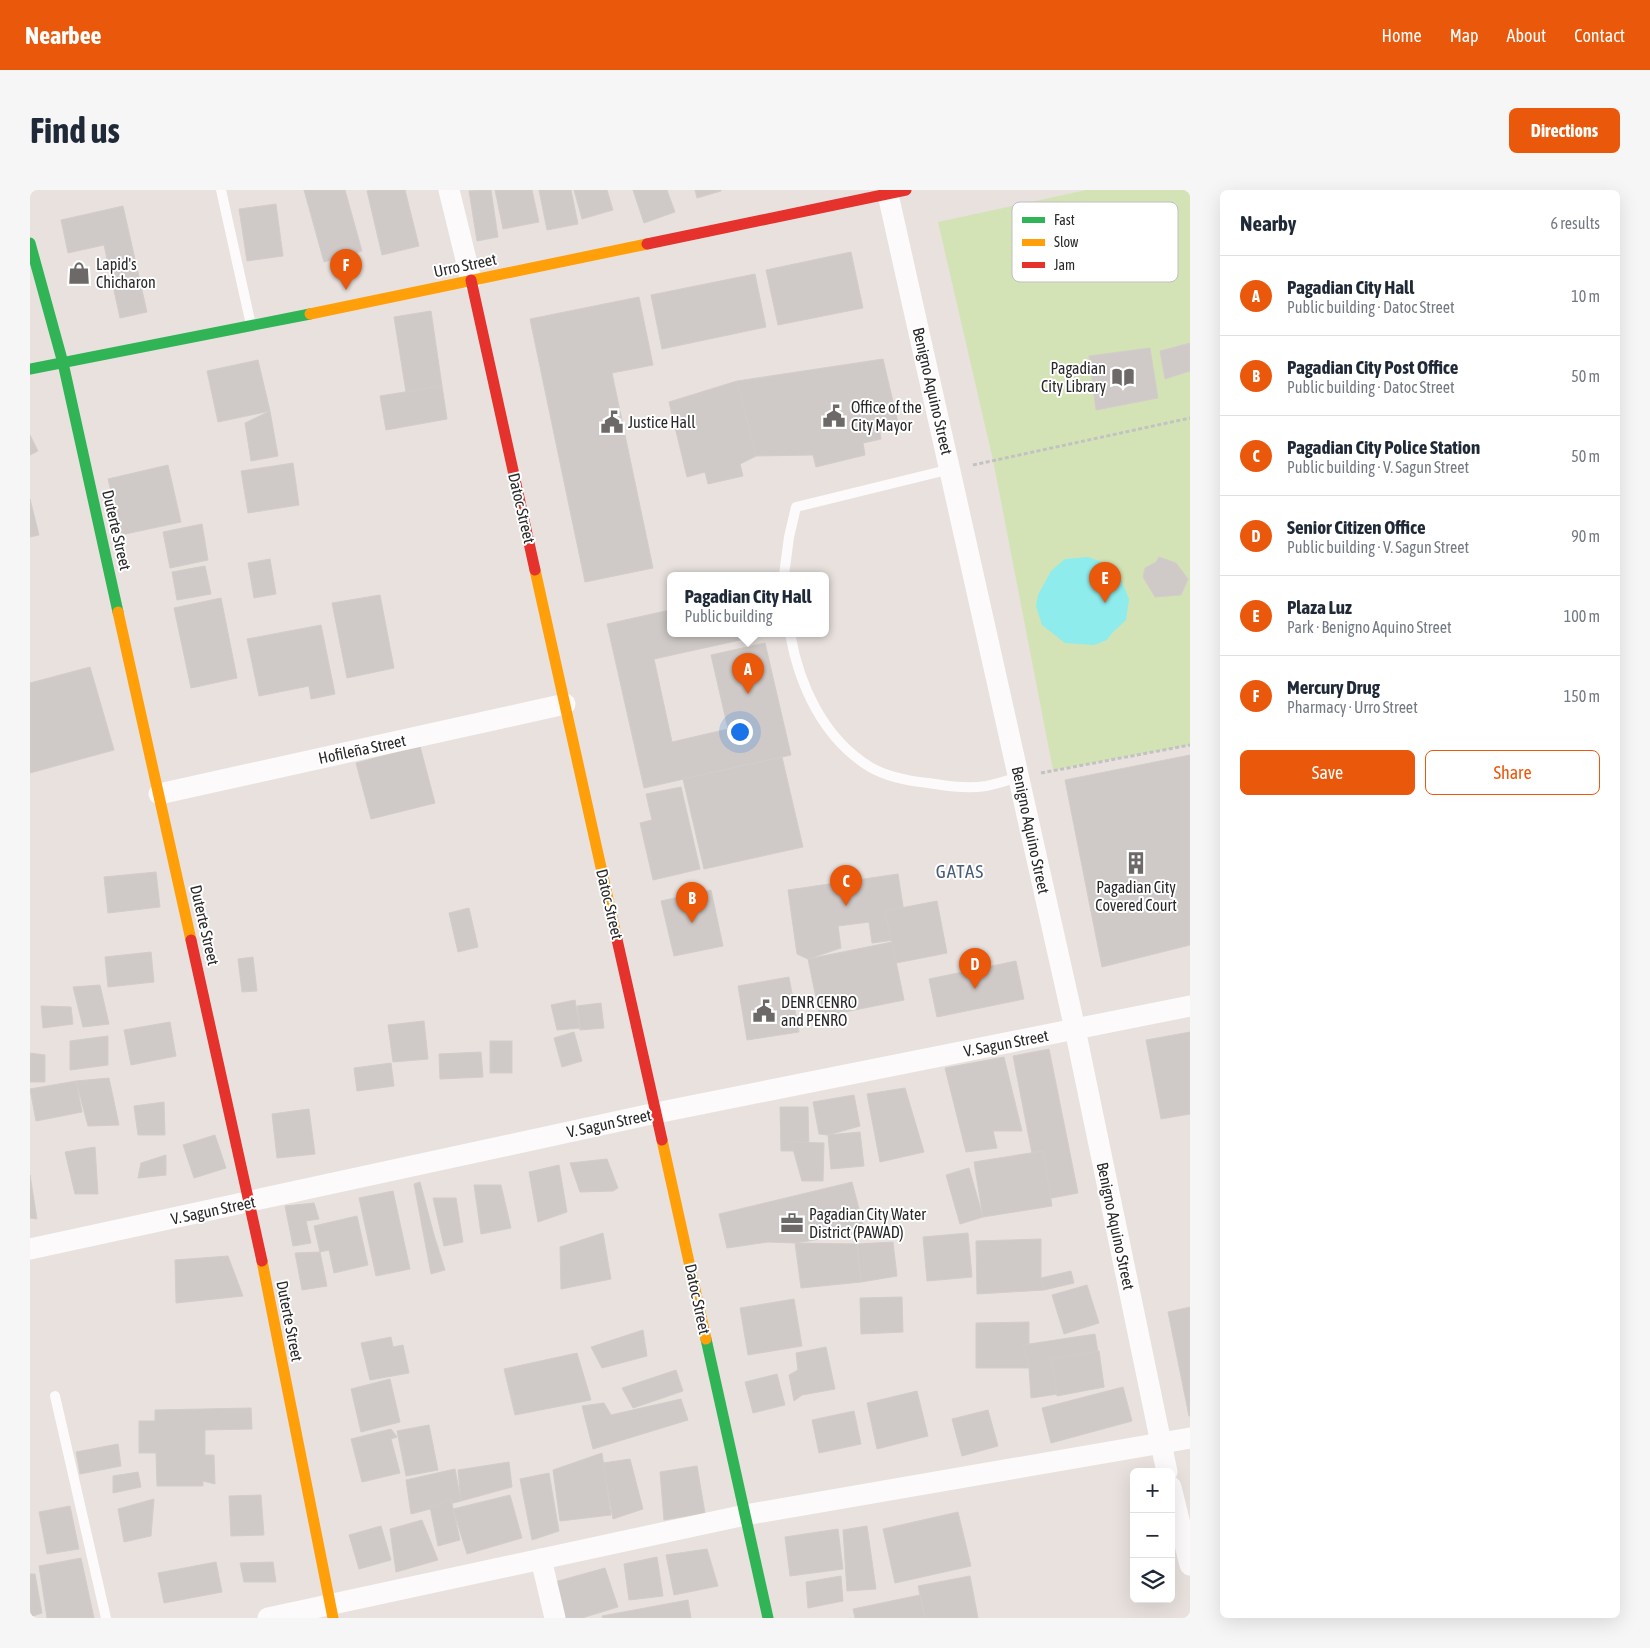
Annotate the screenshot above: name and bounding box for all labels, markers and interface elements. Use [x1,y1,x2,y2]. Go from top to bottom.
text: Nearbee [25,22,101,49]
text: Home [1382,25,1422,46]
text: Map [1450,25,1479,46]
text: About [1507,25,1546,46]
text: Contact [1574,25,1625,46]
button: Directions [1509,108,1620,153]
text: Find us [30,110,120,150]
legend [1012,202,1178,282]
text: Nearby [1240,211,1296,235]
text: Fast [1054,212,1075,228]
text: 6 results [1550,214,1600,232]
text: Slow [1054,234,1079,250]
pin: F [330,249,362,290]
street label: Urro Street [432,249,498,280]
place label: Lapid's Chicharon [96,255,156,291]
text: Jam [1054,257,1075,273]
shop icon: Lapid's Chicharon [66,260,92,286]
text: Pagadian City Hall [1287,276,1414,298]
text: A [1252,287,1260,305]
text: 10 m [1571,287,1600,305]
text: Public building · Datoc Street [1287,298,1455,316]
street label: Benigno Aquino Street [909,326,956,457]
text: Pagadian City Post Office [1287,356,1459,378]
place label: Pagadian City Library [1041,359,1106,396]
library icon: Pagadian City Library [1110,364,1136,390]
text: B [1252,367,1260,385]
text: 50 m [1571,367,1600,385]
text: Public building · Datoc Street [1287,378,1455,396]
place label: Office of the City Mayor [851,398,922,435]
public building icon: Office of the City Mayor [821,403,847,429]
public building icon: Justice Hall [599,409,625,435]
place label: Justice Hall [628,413,696,431]
text: Pagadian City Police Station [1287,436,1480,458]
text: C [1252,447,1260,465]
text: 50 m [1571,447,1600,465]
text: Public building · V. Sagun Street [1287,458,1469,476]
street label: Datoc Street [505,471,539,545]
street label: Duterte Street [99,488,135,572]
text: Senior Citizen Office [1287,516,1426,538]
text: D [1252,527,1260,545]
text: 90 m [1571,527,1600,545]
text: Public building · V. Sagun Street [1287,538,1469,556]
pin: E [1089,562,1121,603]
popup [667,572,829,637]
text: Pagadian City Hall [684,585,812,607]
text: Plaza Luz [1287,596,1352,618]
text: Public building [684,607,773,625]
text: E [1253,607,1259,625]
text: 100 m [1564,607,1600,625]
text: Park · Benigno Aquino Street [1287,618,1452,636]
pin: A [732,653,764,694]
text: Mercury Drug [1287,676,1380,698]
text: F [1253,687,1259,705]
text: 150 m [1564,687,1600,705]
text: Pharmacy · Urro Street [1287,698,1418,716]
your location [727,719,753,745]
street label: Hofileña Street [317,731,408,767]
button: Save [1240,750,1415,795]
button: Share [1425,750,1600,795]
street label: Benigno Aquino Street [1008,765,1053,896]
building icon: Pagadian City Covered Court [1123,850,1149,876]
district label: GATAS [936,860,984,882]
pin: C [830,865,862,906]
street label: Datoc Street [593,867,627,941]
place label: Pagadian City Covered Court [1095,878,1177,914]
pin: B [676,882,708,923]
street label: Duterte Street [187,883,223,967]
pin: D [959,948,991,989]
place label: DENR CENRO and PENRO [781,993,857,1029]
public building icon: DENR CENRO and PENRO [751,998,777,1024]
street label: V. Sagun Street [962,1026,1051,1061]
street label: V. Sagun Street [565,1105,654,1142]
street label: Benigno Aquino Street [1093,1161,1138,1292]
street label: V. Sagun Street [169,1192,258,1229]
place label: Pagadian City Water District (PAWAD) [809,1205,926,1242]
office icon: Pagadian City Water District (PAWAD) [779,1210,805,1236]
street label: Datoc Street [682,1262,714,1336]
street label: Duterte Street [273,1279,307,1363]
map controls [1130,1468,1175,1603]
button: + [1130,1468,1175,1513]
button: − [1130,1513,1175,1558]
button: layers [1130,1558,1175,1603]

